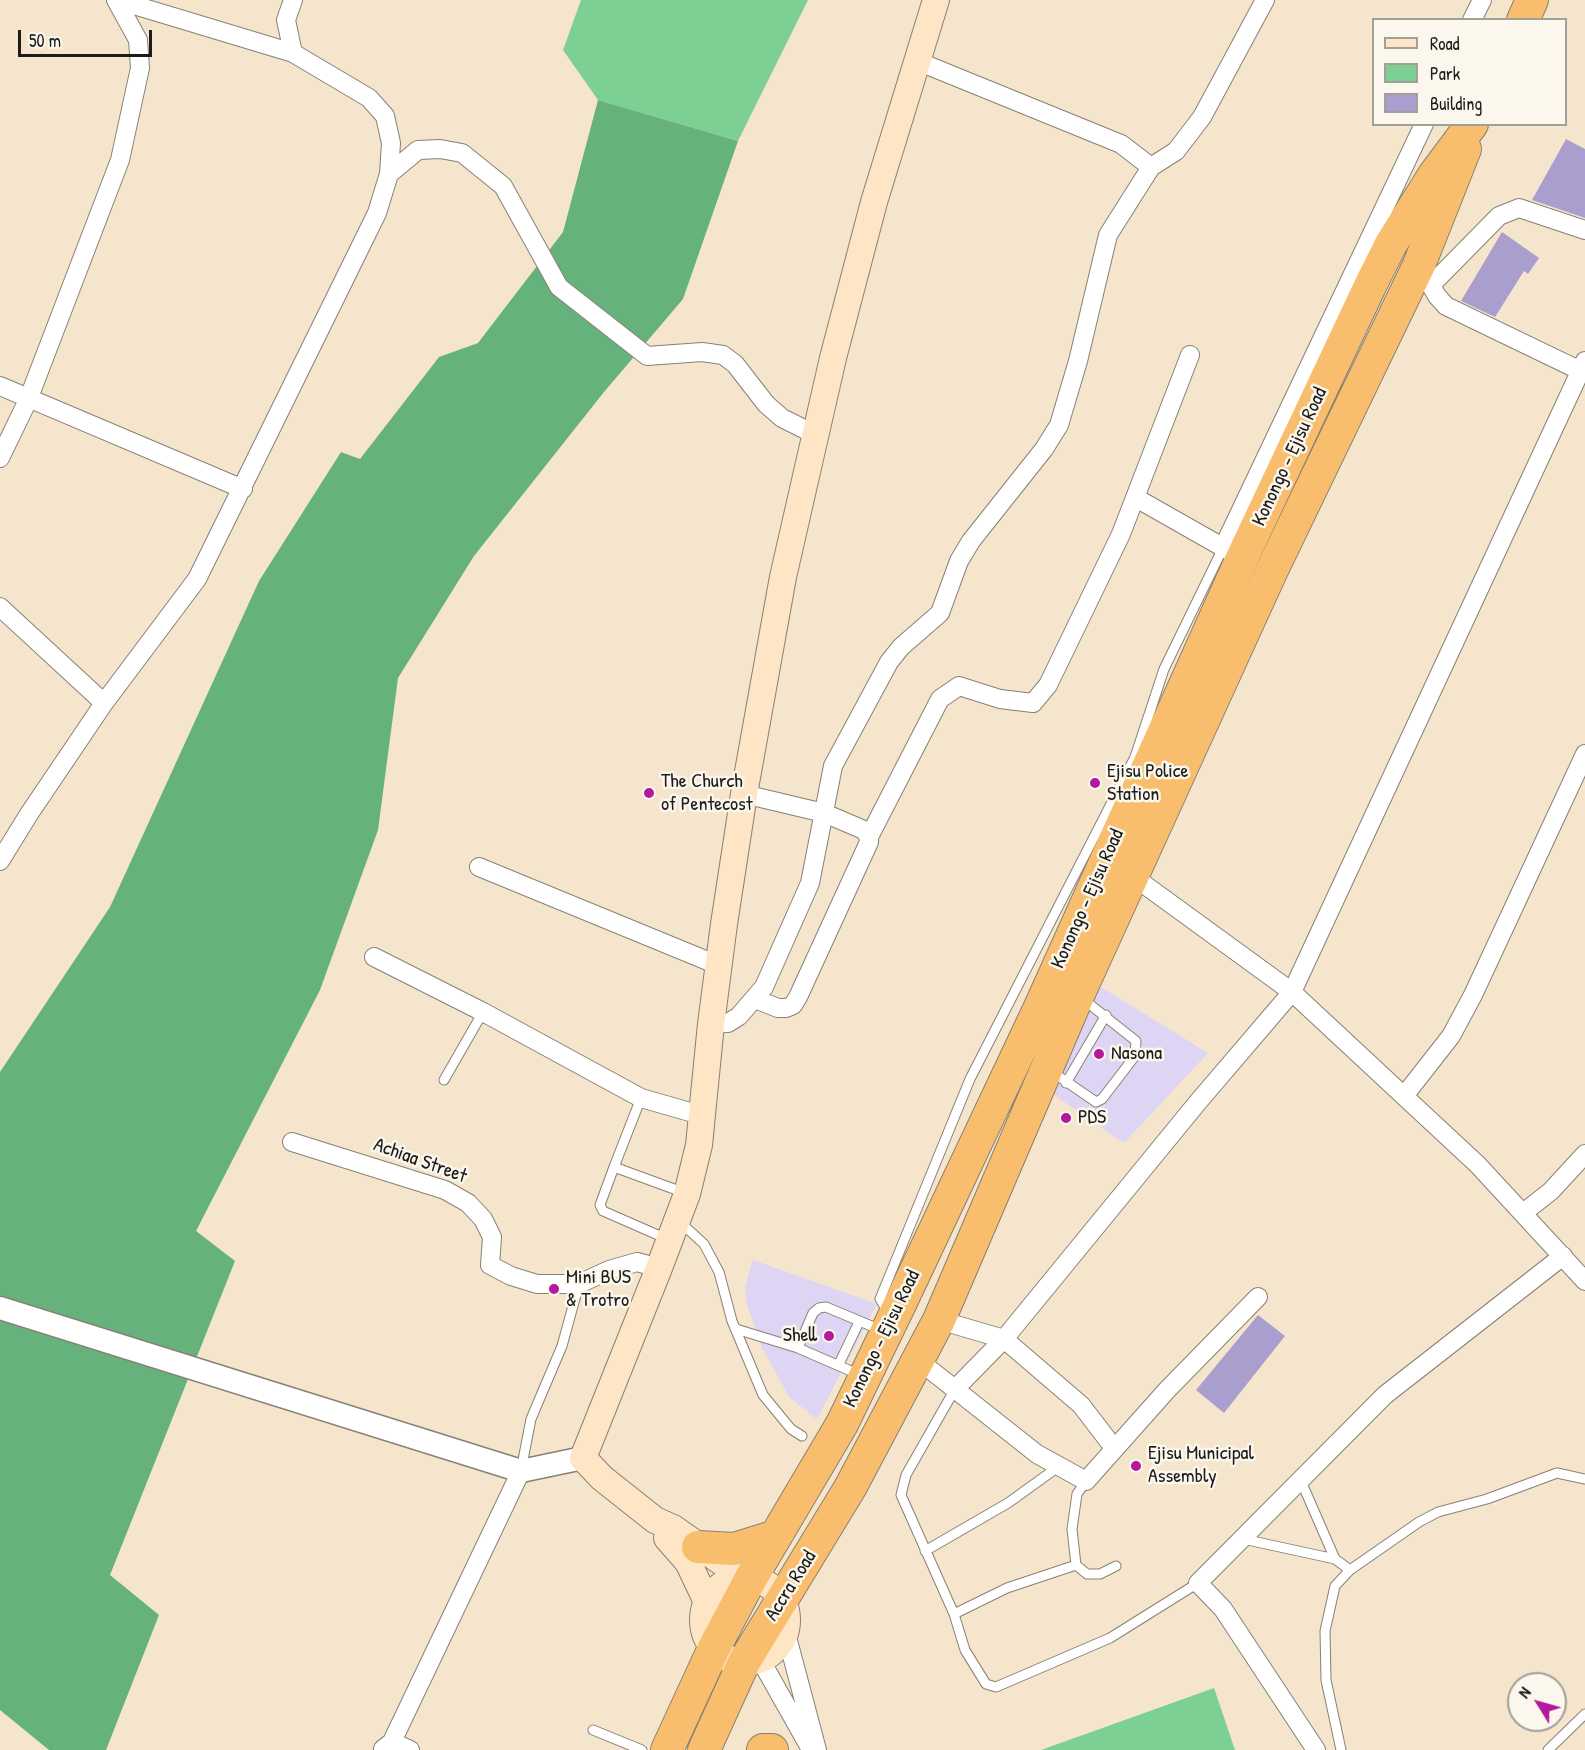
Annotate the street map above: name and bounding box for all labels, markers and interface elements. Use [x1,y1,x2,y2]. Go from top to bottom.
scale bar [21,18,154,56]
legend [1372,18,1567,126]
text: 50 m [29,28,61,53]
text: Road [1430,31,1460,56]
text: Park [1430,61,1460,86]
text: Building [1430,91,1482,116]
street label: Konongo - Ejisu Road [1247,384,1333,530]
place label: Ejisu Police Station [1107,760,1189,807]
place label: The Church of Pentecost [661,770,753,817]
marker: Ejisu Police Station [1088,776,1102,790]
marker: The Church of Pentecost [642,786,656,800]
street label: Konongo - Ejisu Road [1047,826,1129,972]
place label: Nasona [1111,1042,1162,1066]
marker: Nasona [1092,1047,1106,1061]
place label: PDS [1078,1106,1106,1130]
marker: PDS [1059,1111,1073,1125]
street label: Achiaa Street [370,1133,470,1189]
place label: Mini BUS & Trotro [566,1266,631,1313]
street label: Konongo - Ejisu Road [838,1266,926,1412]
marker: Mini BUS & Trotro [547,1282,561,1296]
place label: Shell [783,1324,817,1348]
marker: Shell [822,1329,836,1343]
place label: Ejisu Municipal Assembly [1148,1442,1254,1489]
marker: Ejisu Municipal Assembly [1129,1459,1143,1473]
street label: Accra Road [760,1546,822,1626]
north arrow [1507,1672,1567,1732]
text: N [1513,1682,1536,1702]

